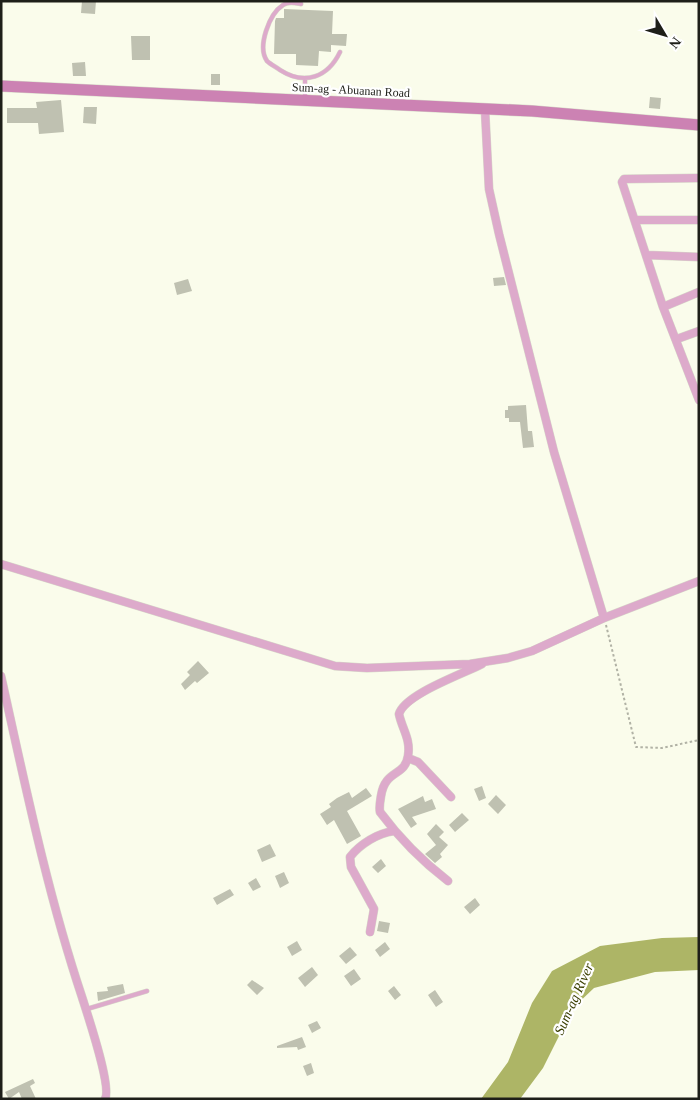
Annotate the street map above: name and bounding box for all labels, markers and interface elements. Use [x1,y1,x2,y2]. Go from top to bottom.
north arrow [640,10,690,60]
text: N [666,34,684,51]
street label: Sum-ag - Abuanan Road [292,80,410,100]
water label: Sum-ag River [552,960,597,1037]

